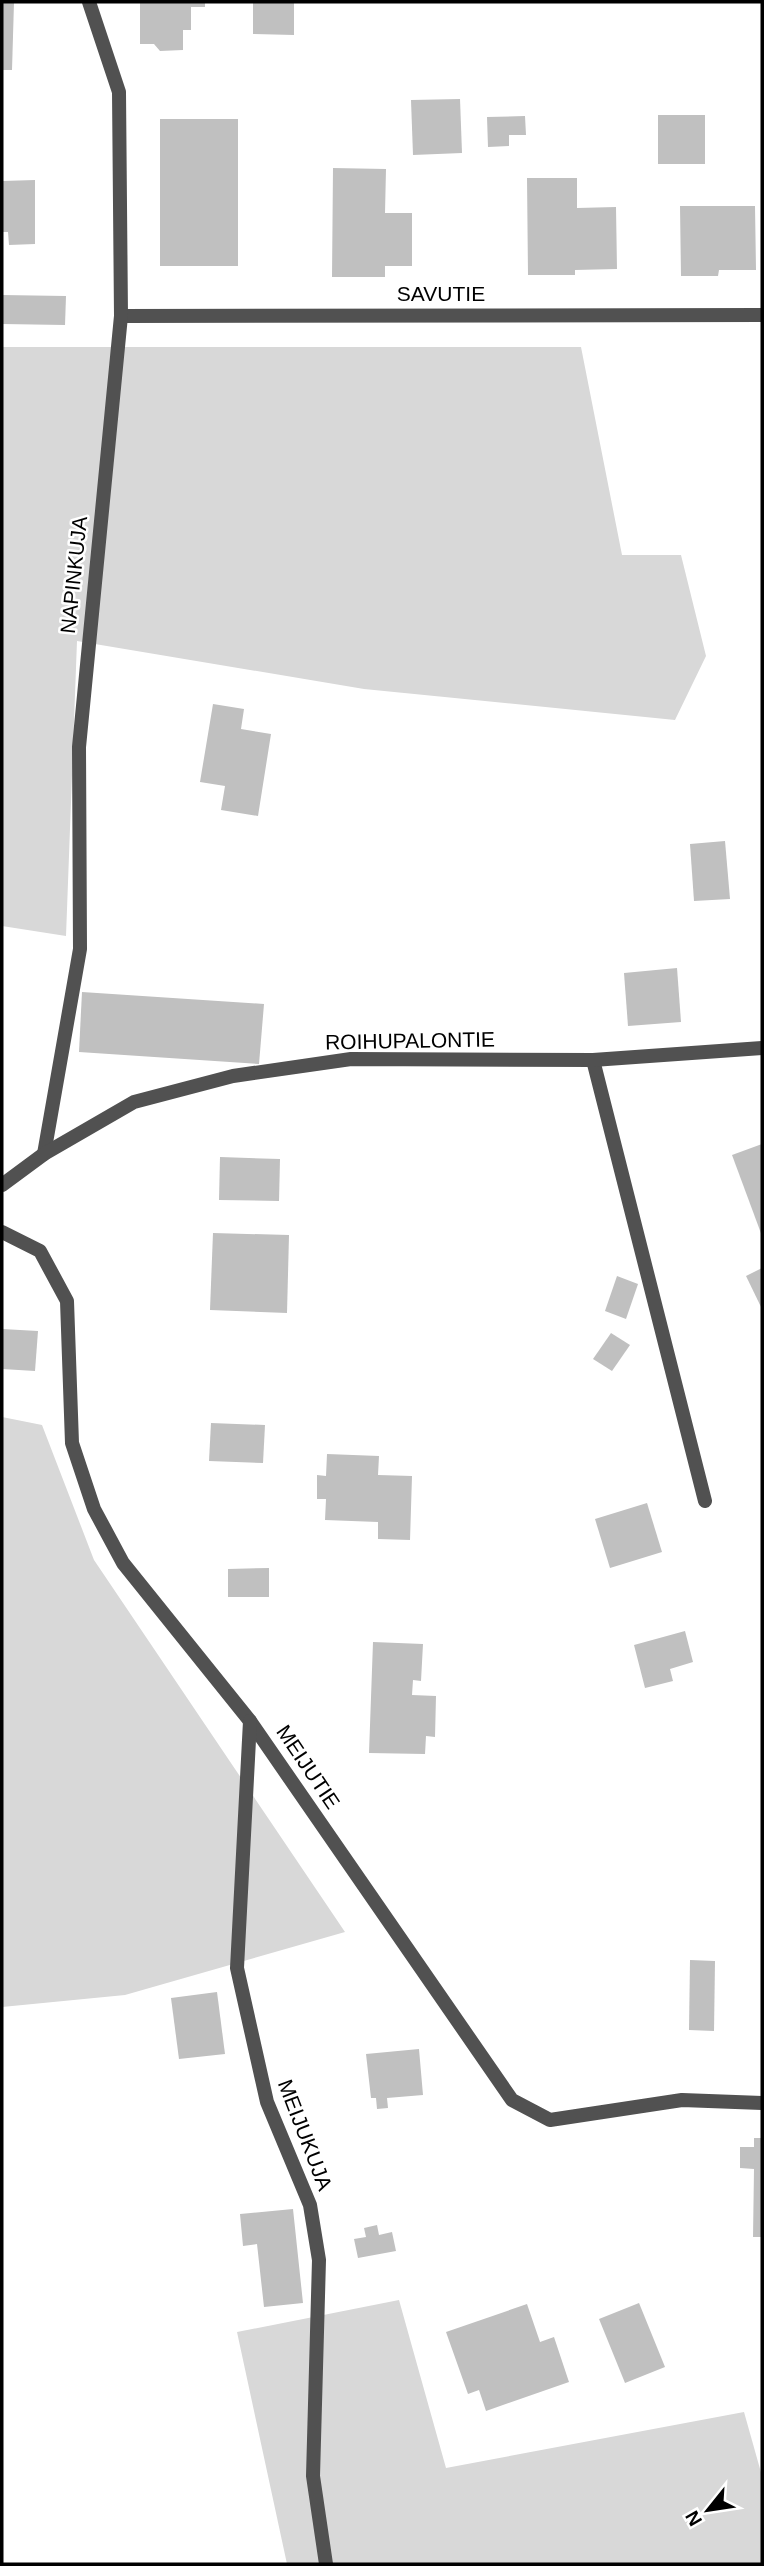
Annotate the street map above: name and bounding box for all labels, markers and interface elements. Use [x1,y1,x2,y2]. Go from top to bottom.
street label: SAVUTIE [397,282,485,305]
street label: NAPINKUJA [56,515,91,635]
street label: ROIHUPALONTIE [325,1028,495,1053]
street label: MEIJUTIE [272,1721,345,1813]
street label: MEIJUKUJA [274,2076,337,2193]
north arrow [673,2475,743,2545]
text: N [681,2507,706,2529]

